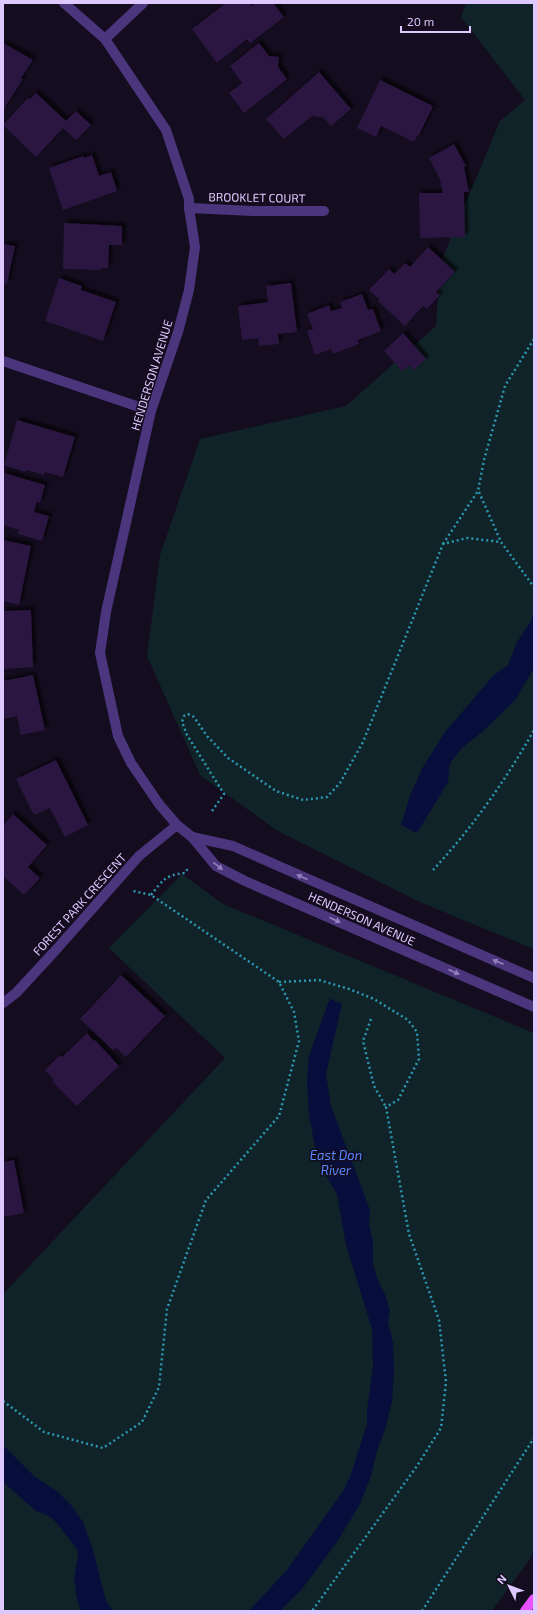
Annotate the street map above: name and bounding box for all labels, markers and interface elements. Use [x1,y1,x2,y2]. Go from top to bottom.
scale bar [401,8,470,34]
text: 20 m [407,14,434,28]
street label: BROOKLET COURT [208,189,306,205]
street label: HENDERSON AVENUE [127,318,175,432]
street label: FOREST PARK CRESCENT [29,850,129,958]
one-way arrow [212,862,223,870]
one-way arrow [297,874,308,880]
street label: HENDERSON AVENUE [307,888,418,948]
one-way arrow [330,917,341,923]
one-way arrow [492,959,504,965]
one-way arrow [449,969,460,975]
water label: East Don River [310,1147,362,1178]
north arrow [489,1566,529,1606]
text: N [494,1572,509,1586]

